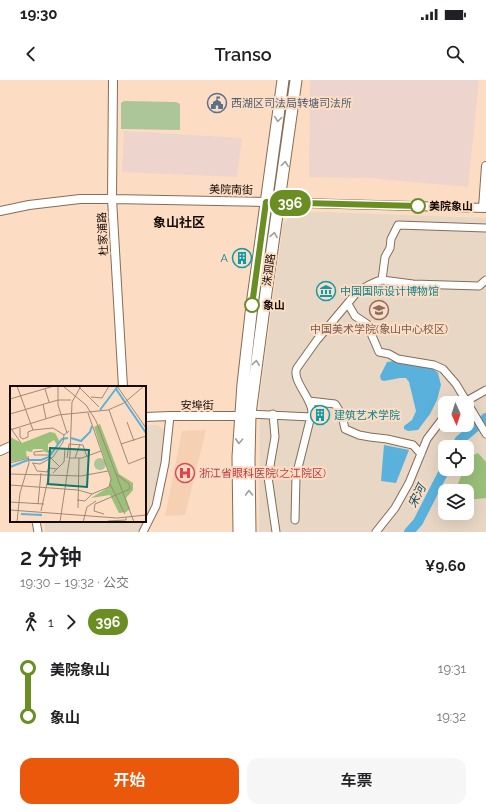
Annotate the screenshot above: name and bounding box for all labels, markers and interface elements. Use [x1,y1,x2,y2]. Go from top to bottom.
text: 19:30 [20,5,58,23]
icon: back [20,43,42,65]
icon: search [444,43,466,65]
text: Transo [214,44,272,65]
public building icon: 西湖区司法局转塘司法所 [206,92,228,114]
place label: 西湖区司法局转塘司法所 [231,97,352,110]
one-way arrow [274,116,283,122]
one-way arrow [280,161,289,167]
street label: 美院南街 [209,183,253,197]
line badge: 396 [267,190,313,216]
text: 396 [278,195,302,211]
marker: 美院象山 [410,198,426,214]
place label: 美院象山 [429,200,473,213]
street label: 杜家浦路 [95,212,111,256]
district label: 象山社区 [153,215,205,230]
one-way arrow [269,232,278,238]
building icon: A [231,247,253,269]
place label: A [221,252,229,265]
street label: 洙泗路 [260,253,278,287]
museum icon: 中国国际设计博物馆 [315,280,337,302]
place label: 中国国际设计博物馆 [340,285,439,298]
marker: 象山 [244,297,260,313]
place label: 象山 [263,299,285,312]
school or university icon: 中国美术学院(象山中心校区) [368,299,390,321]
place label: 中国美术学院(象山中心校区) [310,323,448,336]
one-way arrow [251,360,260,367]
inset map [10,386,146,522]
north arrow [438,396,474,432]
map controls [438,396,474,520]
street label: 安埠街 [181,399,214,412]
building icon: 建筑艺术学院 [309,404,331,426]
place label: 建筑艺术学院 [334,409,400,422]
one-way arrow [234,438,243,444]
button: locate [438,440,474,476]
hospital icon: 浙江省眼科医院(之江院区) [174,462,196,484]
place label: 浙江省眼科医院(之江院区) [199,467,326,480]
water label: 宋河 [405,480,430,510]
button: layers [438,484,474,520]
one-way arrow [245,490,253,496]
text: 2 分钟 [20,544,82,570]
text: ¥9.60 [425,557,466,575]
text: 19:30 – 19:32 · 公交 [20,575,129,590]
icon: walk [20,611,42,633]
icon: forward [60,611,82,633]
text: 396 [96,614,120,630]
text: 1 [48,615,54,630]
text: 美院象山 [50,661,110,679]
text: 19:31 [438,661,466,676]
text: 象山 [50,709,80,727]
text: 19:32 [437,709,466,724]
button: 开始 [20,758,239,804]
button: 车票 [247,758,466,804]

